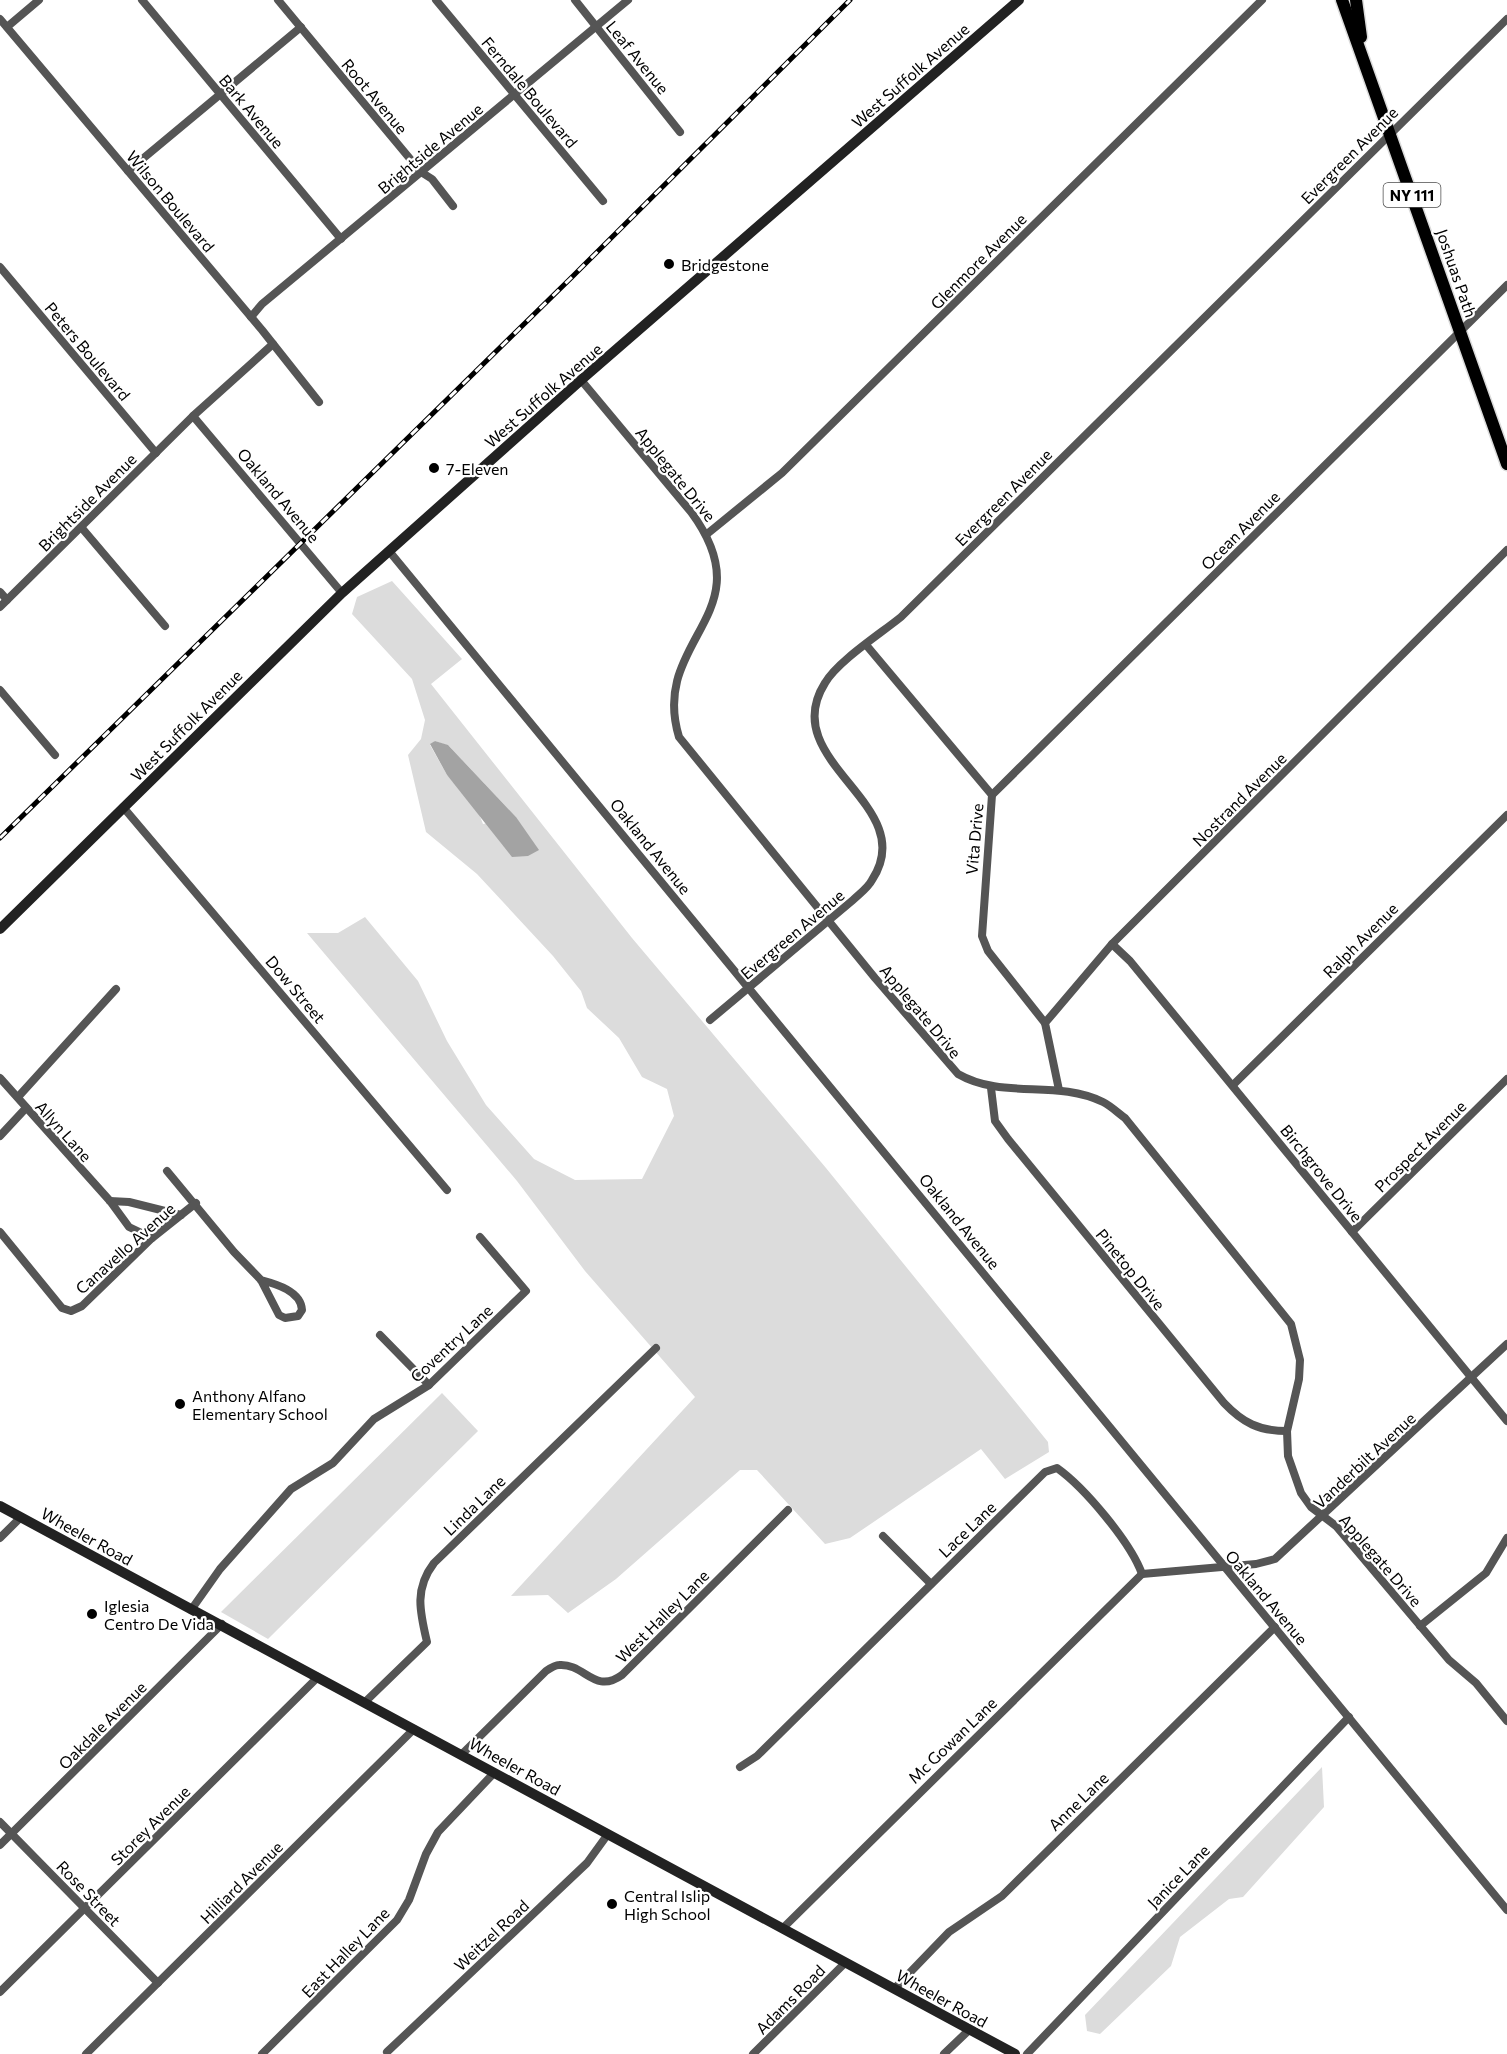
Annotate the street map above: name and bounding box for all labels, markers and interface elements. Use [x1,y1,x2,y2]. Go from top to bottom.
street label: Leaf Avenue [603,17,673,97]
street label: West Suffolk Avenue [847,19,973,131]
street label: Ferndale Boulevard [478,33,582,151]
street label: Root Avenue [338,55,412,137]
street label: Bark Avenue [216,70,288,152]
street label: Brightside Avenue [374,99,486,197]
street label: Evergreen Avenue [1297,103,1401,207]
street label: Wilson Boulevard [123,146,219,256]
road number: NY 111 [1384,183,1440,207]
street label: Glenmore Avenue [926,209,1030,313]
street label: Joshuas Path [1433,226,1481,320]
place label: Bridgestone [681,255,769,274]
marker: Bridgestone [662,257,676,271]
street label: Peters Boulevard [41,298,135,404]
street label: West Suffolk Avenue [480,339,606,451]
street label: Applegate Drive [632,423,720,525]
street label: Oakland Avenue [234,444,324,546]
street label: Evergreen Avenue [951,445,1055,549]
street label: Brightside Avenue [34,449,140,555]
place label: 7-Eleven [446,459,509,478]
marker: 7-Eleven [427,461,441,475]
street label: Ocean Avenue [1197,487,1283,573]
street label: West Suffolk Avenue [126,665,246,785]
street label: Nostrand Avenue [1188,748,1290,850]
street label: Oakland Avenue [607,794,695,898]
street label: Vita Drive [961,802,987,876]
street label: Evergreen Avenue [736,885,848,983]
street label: Ralph Avenue [1319,899,1401,981]
street label: Dow Street [262,951,330,1027]
street label: Applegate Drive [876,960,966,1062]
street label: Prospect Avenue [1370,1096,1470,1196]
street label: Allyn Lane [32,1097,96,1165]
street label: Birchgrove Drive [1277,1120,1367,1226]
street label: Oakland Avenue [916,1169,1004,1273]
street label: Canavello Avenue [71,1198,179,1298]
street label: Pinetop Drive [1093,1225,1169,1313]
street label: Coventry Lane [406,1300,496,1386]
place label: Anthony Alfano Elementary School [192,1386,328,1423]
marker: Anthony Alfano Elementary School [173,1397,187,1411]
street label: Vanderbilt Avenue [1309,1408,1419,1512]
street label: Linda Lane [439,1471,509,1539]
street label: Lace Lane [934,1497,1000,1561]
street label: Wheeler Road [38,1503,136,1569]
street label: Applegate Drive [1336,1510,1426,1610]
street label: Oakland Avenue [1222,1546,1312,1648]
street label: West Halley Lane [612,1566,712,1666]
place label: Iglesia Centro De Vida [104,1596,214,1633]
marker: Iglesia Centro De Vida [85,1607,99,1621]
street label: Oakdale Avenue [54,1677,150,1773]
street label: Mc Gowan Lane [904,1693,1000,1787]
street label: Wheeler Road [466,1733,564,1799]
street label: Anne Lane [1044,1768,1112,1834]
street label: Storey Avenue [106,1781,194,1869]
street label: Hilliard Avenue [196,1837,286,1927]
street label: Janice Lane [1143,1840,1213,1912]
street label: Rose Street [53,1856,125,1930]
place label: Central Islip High School [624,1886,711,1923]
street label: Weitzel Road [450,1896,532,1974]
marker: Central Islip High School [605,1897,619,1911]
street label: East Halley Lane [297,1903,393,2001]
street label: Adams Road [751,1960,829,2038]
street label: Wheeler Road [893,1965,991,2031]

